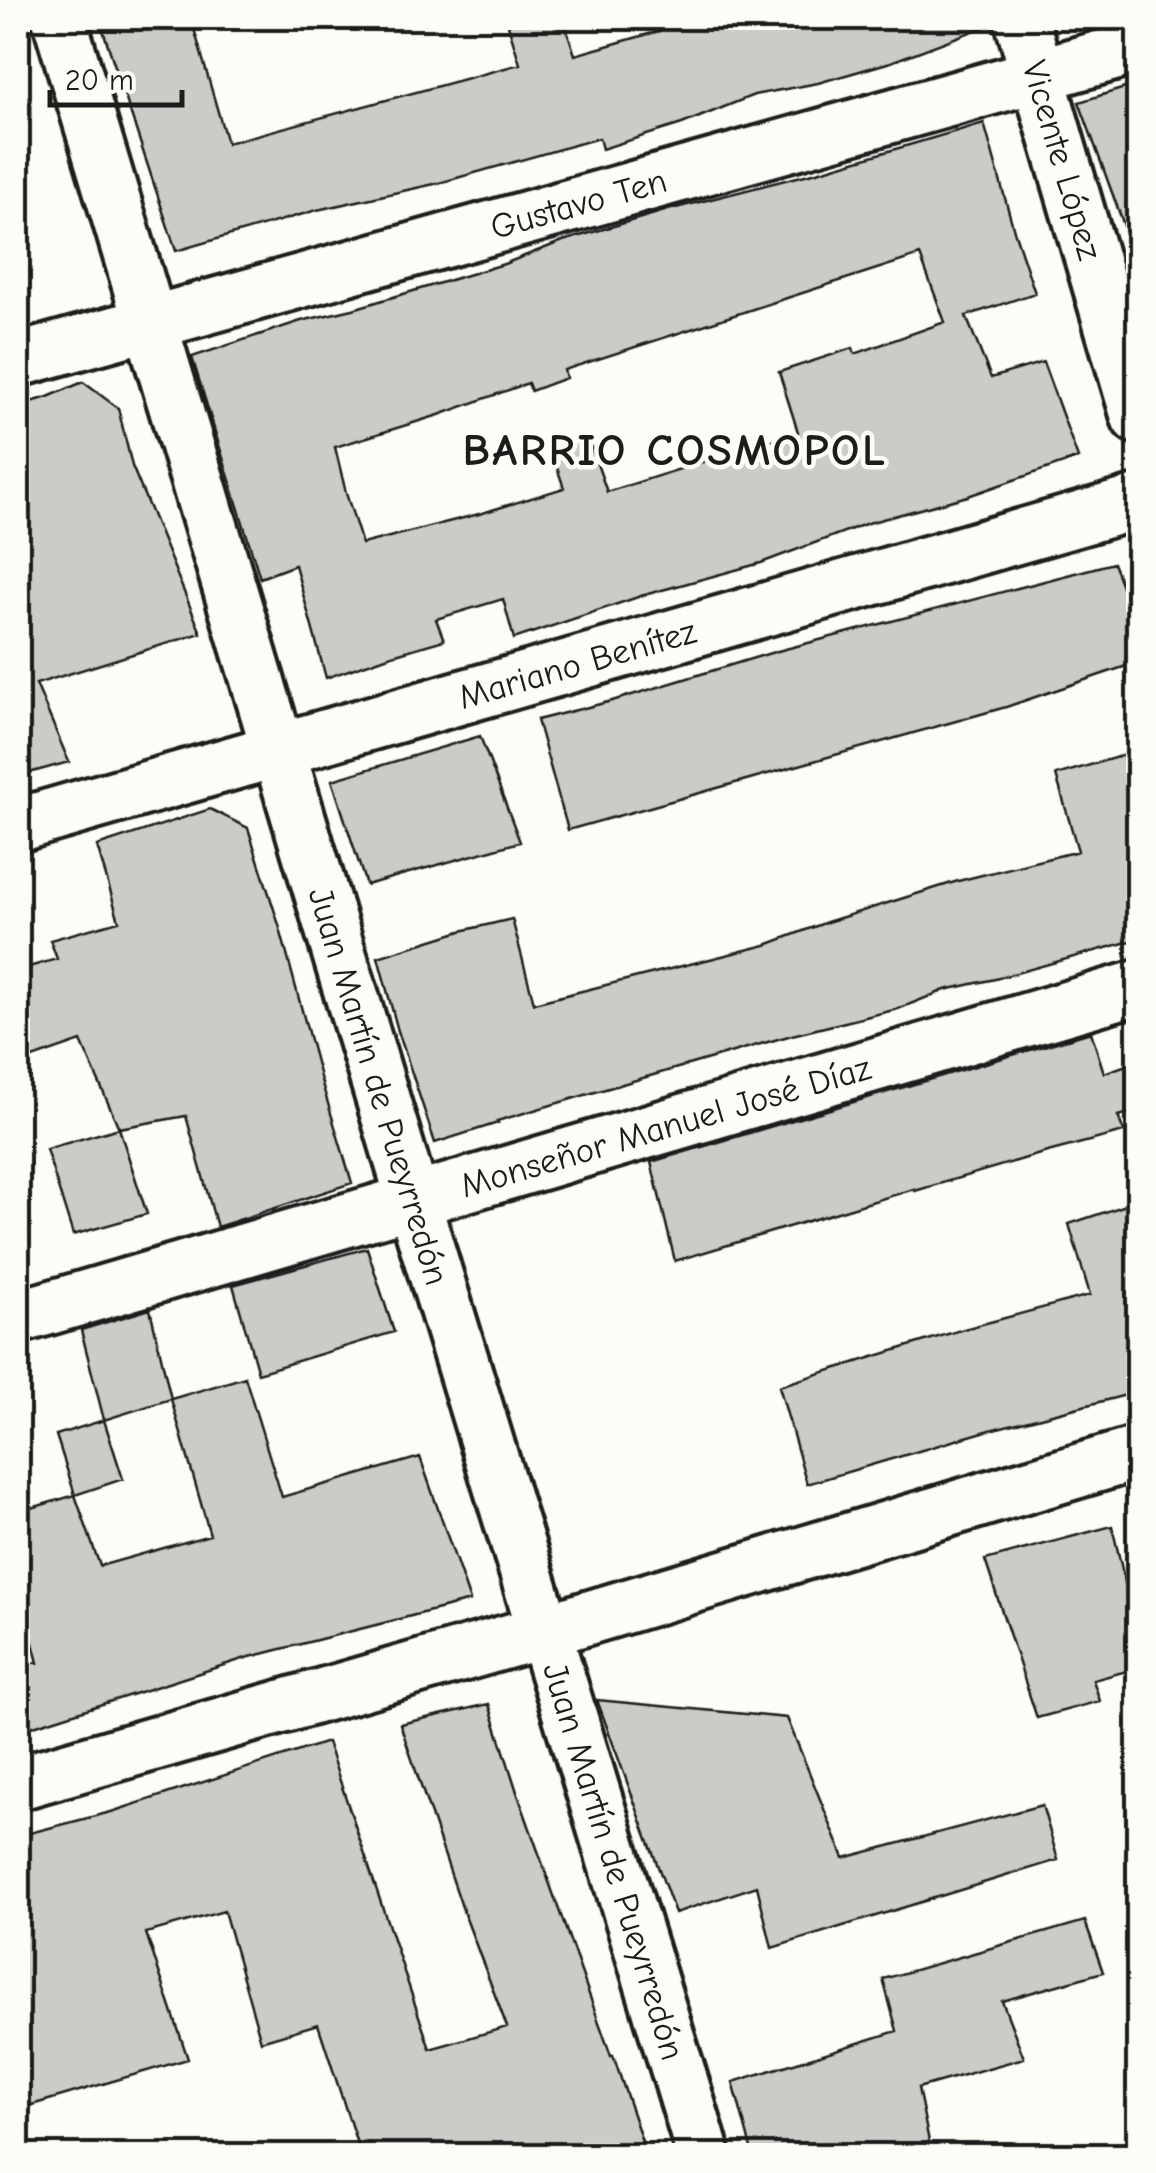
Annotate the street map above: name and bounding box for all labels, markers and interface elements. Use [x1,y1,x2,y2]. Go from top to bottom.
scale bar [50,45,182,107]
street label: Vicente López [1014,56,1111,264]
text: 20 m [65,63,134,98]
street label: Gustavo Ten [486,159,671,247]
district label: BARRIO COSMOPOL [462,424,888,476]
street label: Mariano Benítez [454,610,701,717]
street label: Juan Martín de Pueyrredón [300,882,458,1290]
street label: Monseñor Manuel José Díaz [456,1046,875,1206]
street label: Juan Martín de Pueyrredón [535,1658,694,2065]

